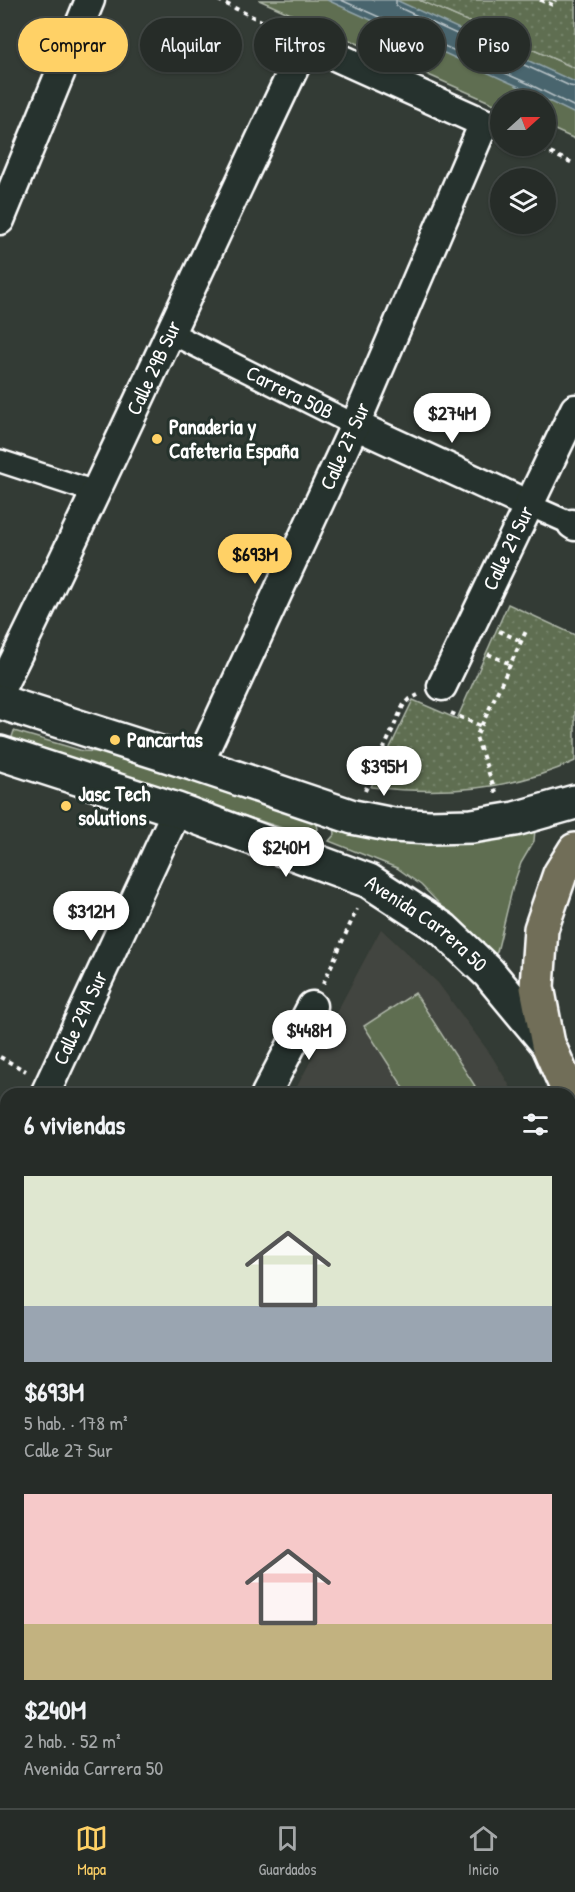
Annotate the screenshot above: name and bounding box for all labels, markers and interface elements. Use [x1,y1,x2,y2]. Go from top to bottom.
chip: Comprar [18,18,128,72]
chip: Alquilar [140,18,242,72]
chip: Filtros [254,18,346,72]
chip: Nuevo [358,18,445,72]
chip: Piso [457,18,530,72]
north arrow [490,90,556,156]
map controls [490,90,556,234]
button: layers [490,168,556,234]
street label: Calle 29B Sur [119,316,188,420]
street label: Carrera 50B [241,358,339,426]
pin: $274M [410,393,494,444]
street label: Calle 27 Sur [312,397,377,494]
text: $274M [428,399,476,426]
place label: Panaderia y Cafeteria España [169,412,299,466]
marker: Panaderia y Cafeteria España [150,432,164,446]
street label: Calle 29 Sur [475,501,540,595]
pin: $693M [213,534,297,585]
text: $693M [232,540,278,567]
place label: Pancartas [127,725,203,754]
marker: Pancartas [108,733,122,747]
pin: $395M [342,746,426,797]
text: $395M [361,752,407,779]
place label: Jasc Tech solutions [78,779,150,832]
marker: Jasc Tech solutions [59,799,73,813]
pin: $240M [244,827,328,878]
text: $240M [262,833,310,860]
street label: Avenida Carrera 50 [360,867,494,978]
pin: $312M [49,891,133,942]
text: $312M [67,897,115,924]
street label: Calle 29A Sur [46,966,114,1069]
pin: $448M [267,1010,351,1061]
text: $448M [286,1016,332,1043]
text: 6 viviendas [24,1107,125,1142]
icon: filters [519,1108,552,1141]
icon: home [234,1215,342,1323]
text: $693M [24,1374,84,1409]
text: 5 hab. · 178 m² [24,1409,128,1436]
text: Calle 27 Sur [24,1436,113,1463]
icon: home [234,1533,342,1641]
text: $240M [24,1692,86,1727]
text: 2 hab. · 52 m² [24,1727,121,1754]
text: Avenida Carrera 50 [24,1754,163,1781]
tab: Mapa [75,1822,108,1880]
tab: Guardados [259,1822,316,1880]
tab: Inicio [467,1822,500,1880]

